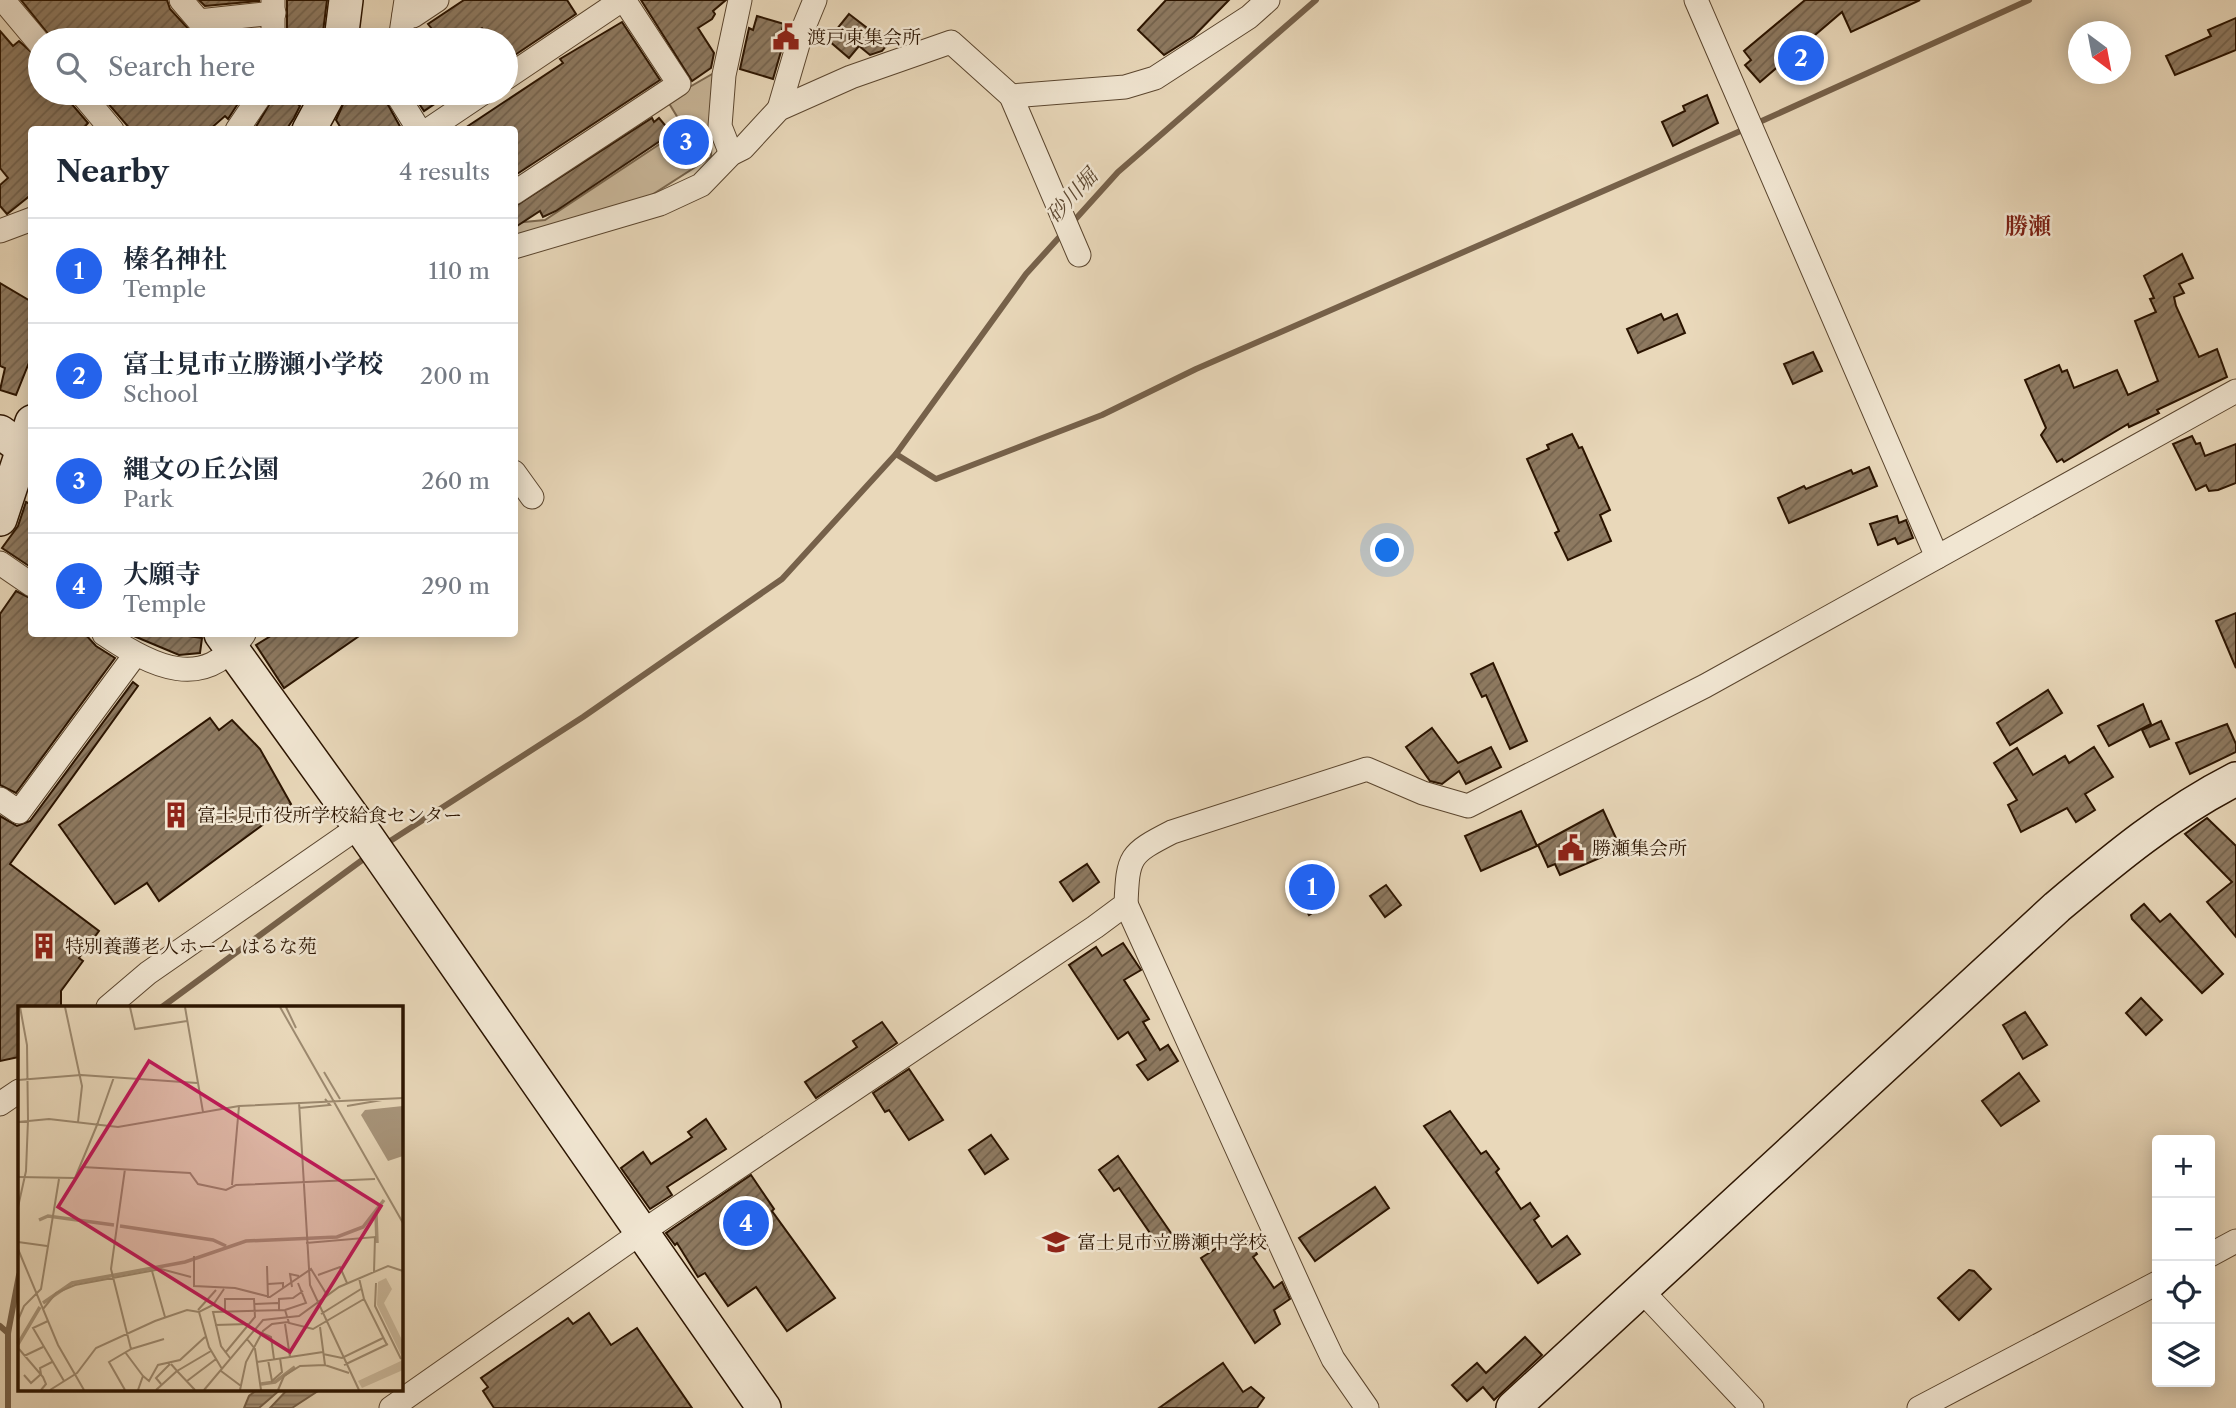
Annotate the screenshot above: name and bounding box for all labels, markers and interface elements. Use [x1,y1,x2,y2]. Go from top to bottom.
north arrow [2068,21,2131,84]
public building icon: 渡戸東集会所 [771,22,801,52]
place label: 渡戸東集会所 [807,26,921,49]
search box [28,28,518,105]
pin: 2 [1778,32,1824,84]
icon: search [52,48,90,86]
text: Search here [108,51,255,83]
pin: 3 [663,116,709,168]
text: Nearby [56,153,169,190]
text: 4 results [399,158,490,186]
water label: 砂川堀 [1041,162,1104,227]
district label: 勝瀬 [2005,212,2051,240]
text: 榛名神社 [123,243,227,275]
text: 1 [74,257,84,285]
text: 110 m [429,257,490,285]
text: Temple [123,275,206,303]
text: 富士見市立勝瀬小学校 [123,348,383,380]
text: 2 [72,362,86,390]
text: 200 m [420,362,490,390]
text: School [123,380,198,408]
text: 縄文の丘公園 [123,453,279,485]
text: 3 [73,467,86,495]
text: 260 m [421,467,490,495]
text: Park [123,485,173,513]
your location [1370,533,1404,567]
text: 大願寺 [123,558,201,590]
text: 4 [72,572,86,600]
text: 290 m [421,572,490,600]
text: Temple [123,590,206,618]
building icon: 富士見市役所学校給食センター [161,800,191,830]
place label: 富士見市役所学校給食センター [197,804,462,827]
public building icon: 勝瀬集会所 [1556,833,1586,863]
place label: 勝瀬集会所 [1592,837,1687,860]
pin: 1 [1289,861,1335,913]
building icon: 特別養護老人ホーム はるな苑 [29,931,59,961]
place label: 特別養護老人ホーム はるな苑 [65,935,317,958]
inset map [18,1006,402,1390]
map controls [2152,1135,2215,1387]
button: + [2152,1135,2215,1198]
pin: 4 [723,1197,769,1249]
button: − [2152,1198,2215,1261]
school or university icon: 富士見市立勝瀬中学校 [1041,1227,1071,1257]
place label: 富士見市立勝瀬中学校 [1077,1231,1267,1254]
button: locate [2152,1261,2215,1324]
button: layers [2152,1324,2215,1387]

